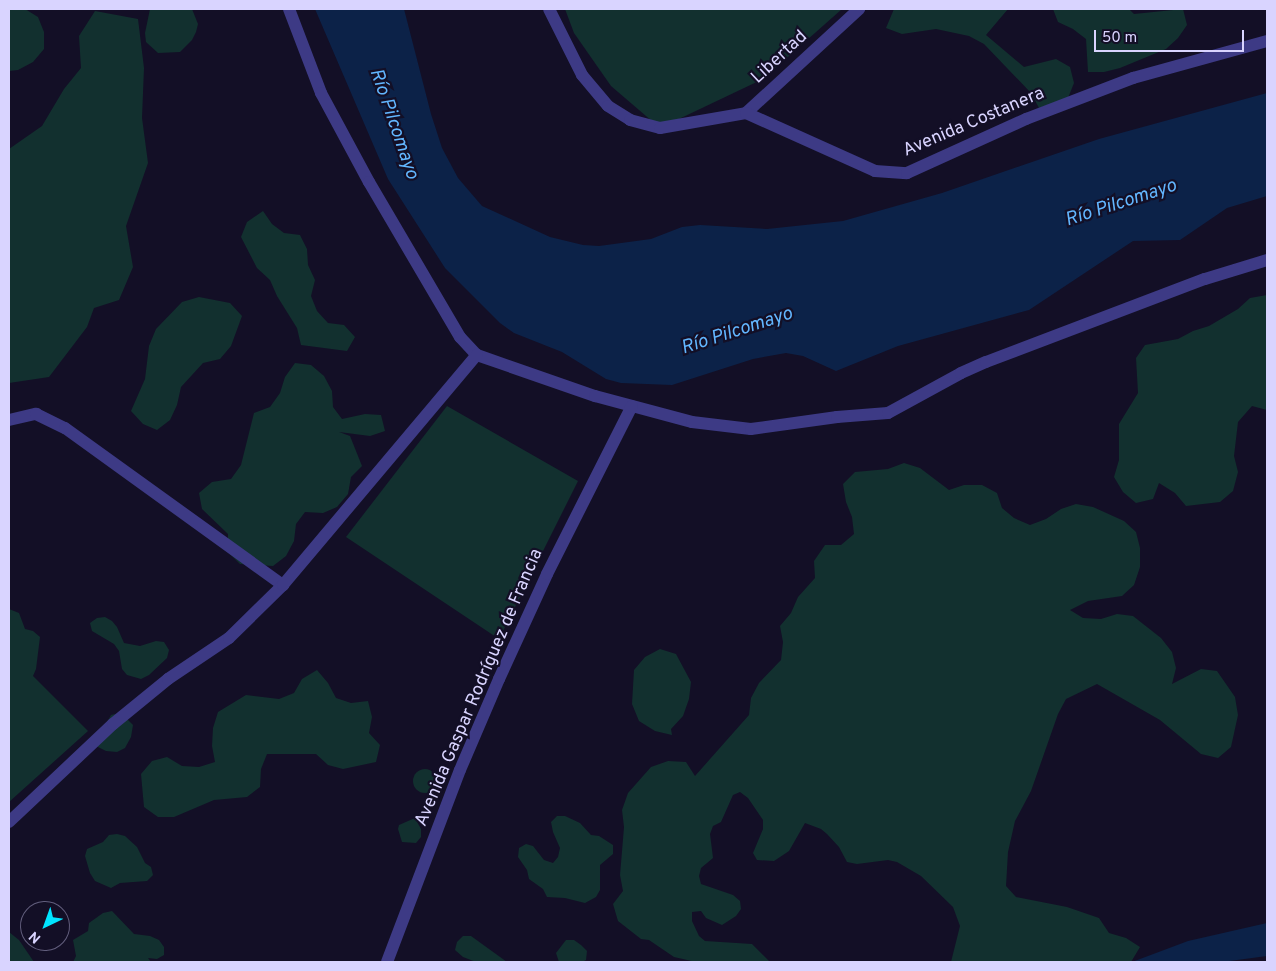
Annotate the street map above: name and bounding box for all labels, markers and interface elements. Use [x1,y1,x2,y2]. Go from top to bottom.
scale bar [1096,20,1246,52]
street label: Libertad [748,27,812,89]
text: 50 m [1102,29,1137,48]
water label: Río Pilcomayo [363,66,423,182]
street label: Avenida Costanera [900,83,1048,163]
water label: Río Pilcomayo [1062,175,1180,233]
water label: Río Pilcomayo [678,303,796,361]
street label: Avenida Gaspar Rodríguez de Francia [412,546,548,830]
north arrow [20,901,70,951]
text: N [26,927,45,946]

